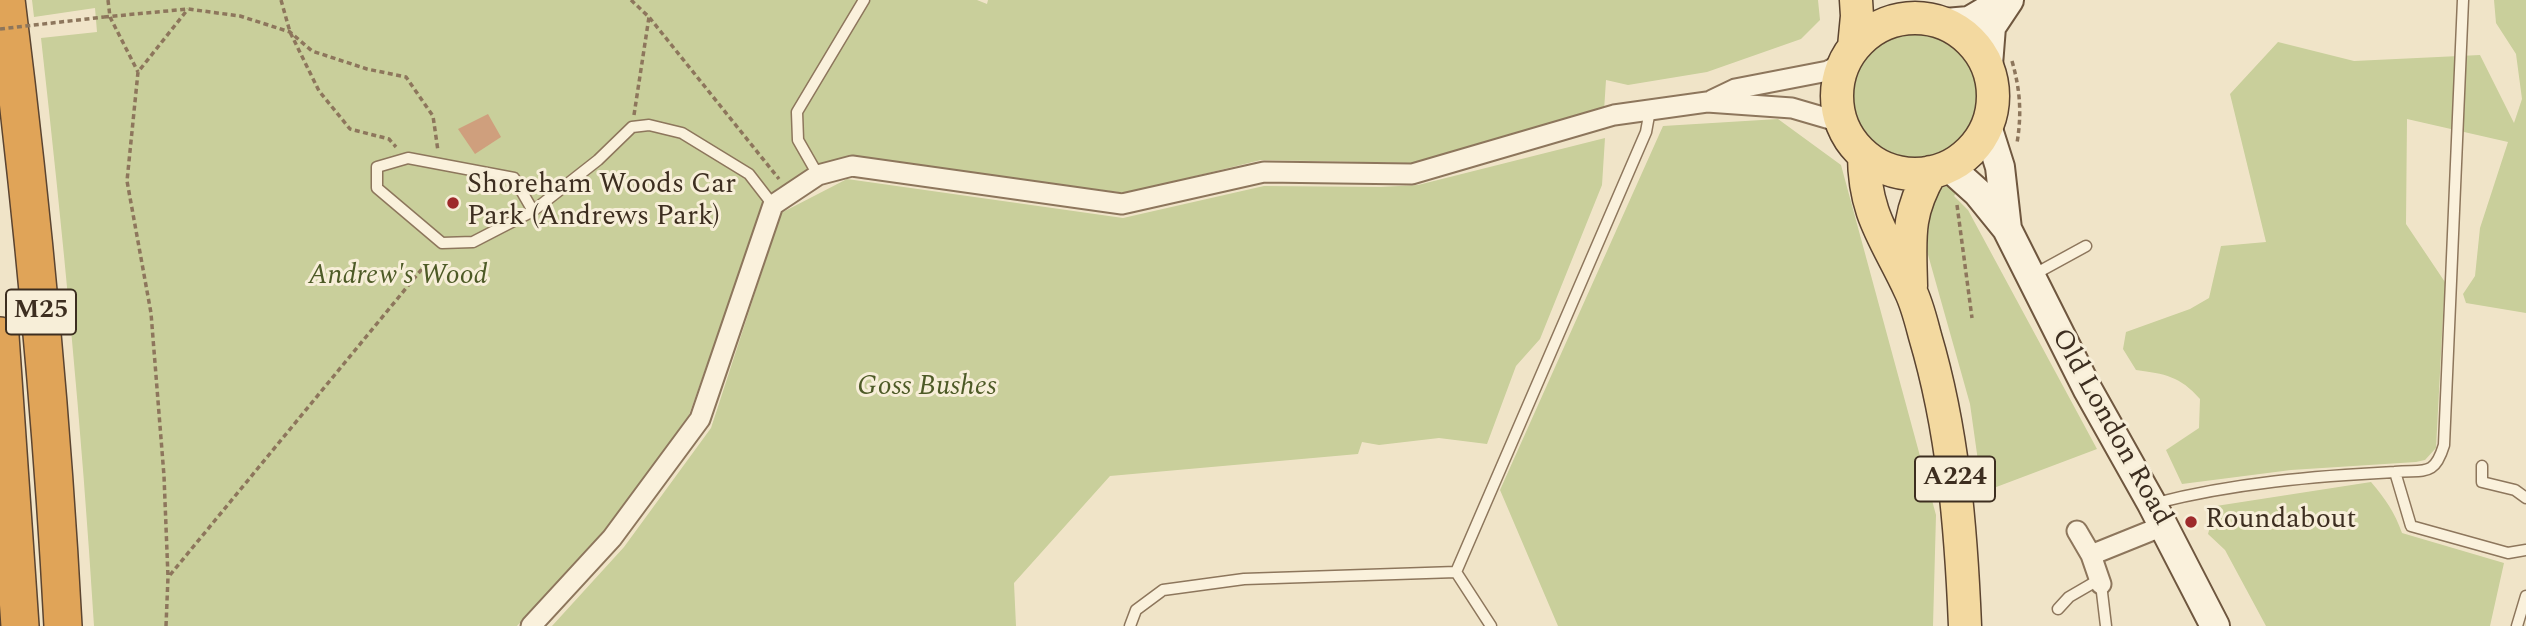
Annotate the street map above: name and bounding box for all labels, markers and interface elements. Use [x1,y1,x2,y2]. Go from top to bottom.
place label: Shoreham Woods Car Park (Andrews Park) [467,170,736,236]
marker: Shoreham Woods Car Park (Andrews Park) [445,195,461,211]
park label: Andrew's Wood [308,261,488,295]
road number: M25 [6,290,76,334]
street label: Old London Road [2042,324,2178,532]
park label: Goss Bushes [857,372,997,406]
road number: A224 [1915,457,1995,502]
place label: Roundabout [2205,505,2356,539]
marker: Roundabout [2183,514,2199,530]

